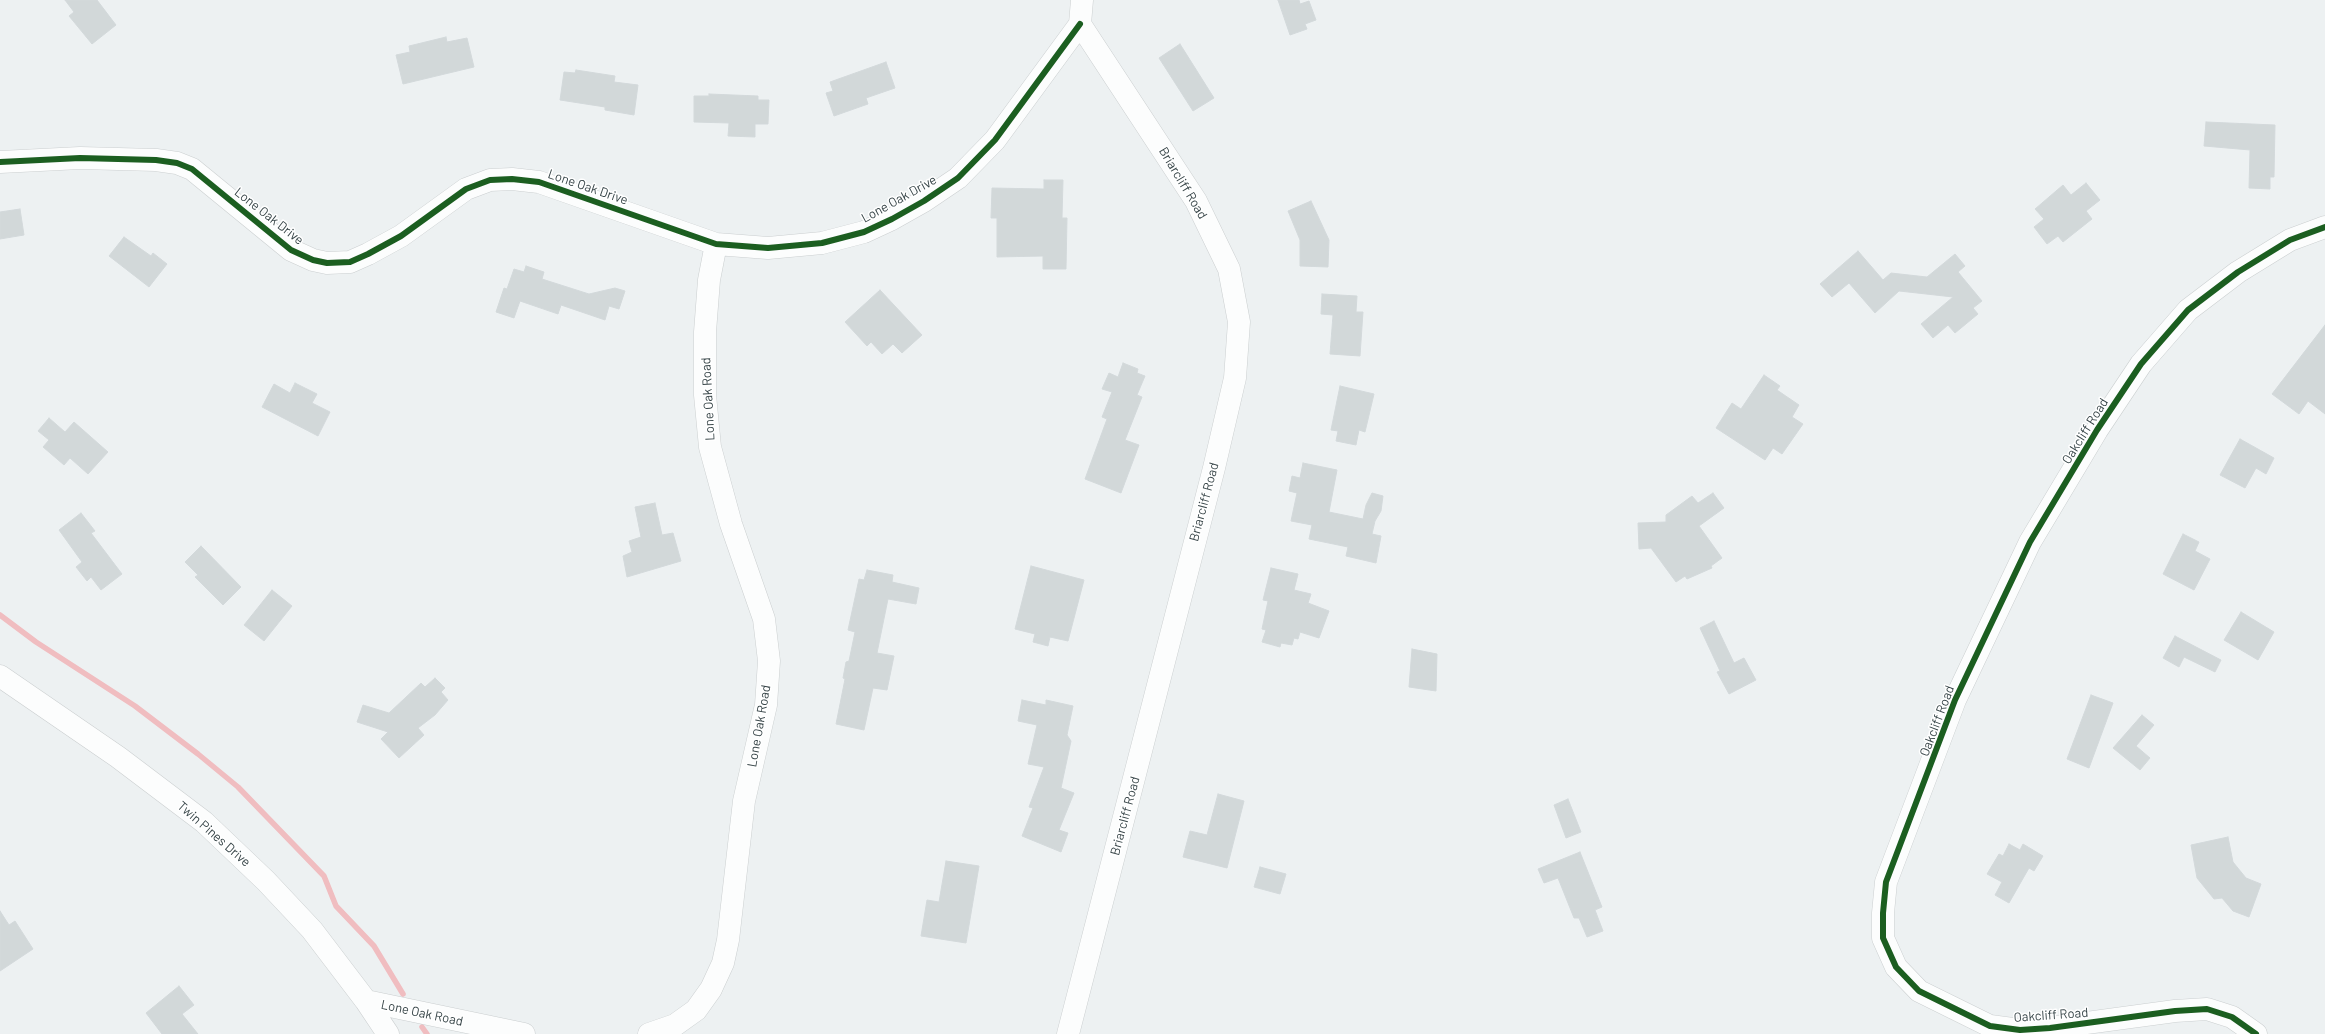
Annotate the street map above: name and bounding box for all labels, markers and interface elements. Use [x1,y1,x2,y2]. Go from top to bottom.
street label: Briarcliff Road [1155,144,1211,222]
street label: Lone Oak Drive [546,166,630,208]
street label: Lone Oak Drive [859,172,939,226]
street label: Lone Oak Drive [231,184,307,248]
street label: Lone Oak Road [698,357,718,441]
street label: Oakcliff Road [2059,395,2111,467]
street label: Briarcliff Road [1186,461,1222,543]
street label: Oakcliff Road [1916,683,1958,759]
street label: Lone Oak Road [744,684,774,768]
street label: Briarcliff Road [1107,775,1143,857]
street label: Twin Pines Drive [174,798,254,870]
street label: Lone Oak Road [380,997,464,1029]
street label: Oakcliff Road [2013,1005,2089,1025]

